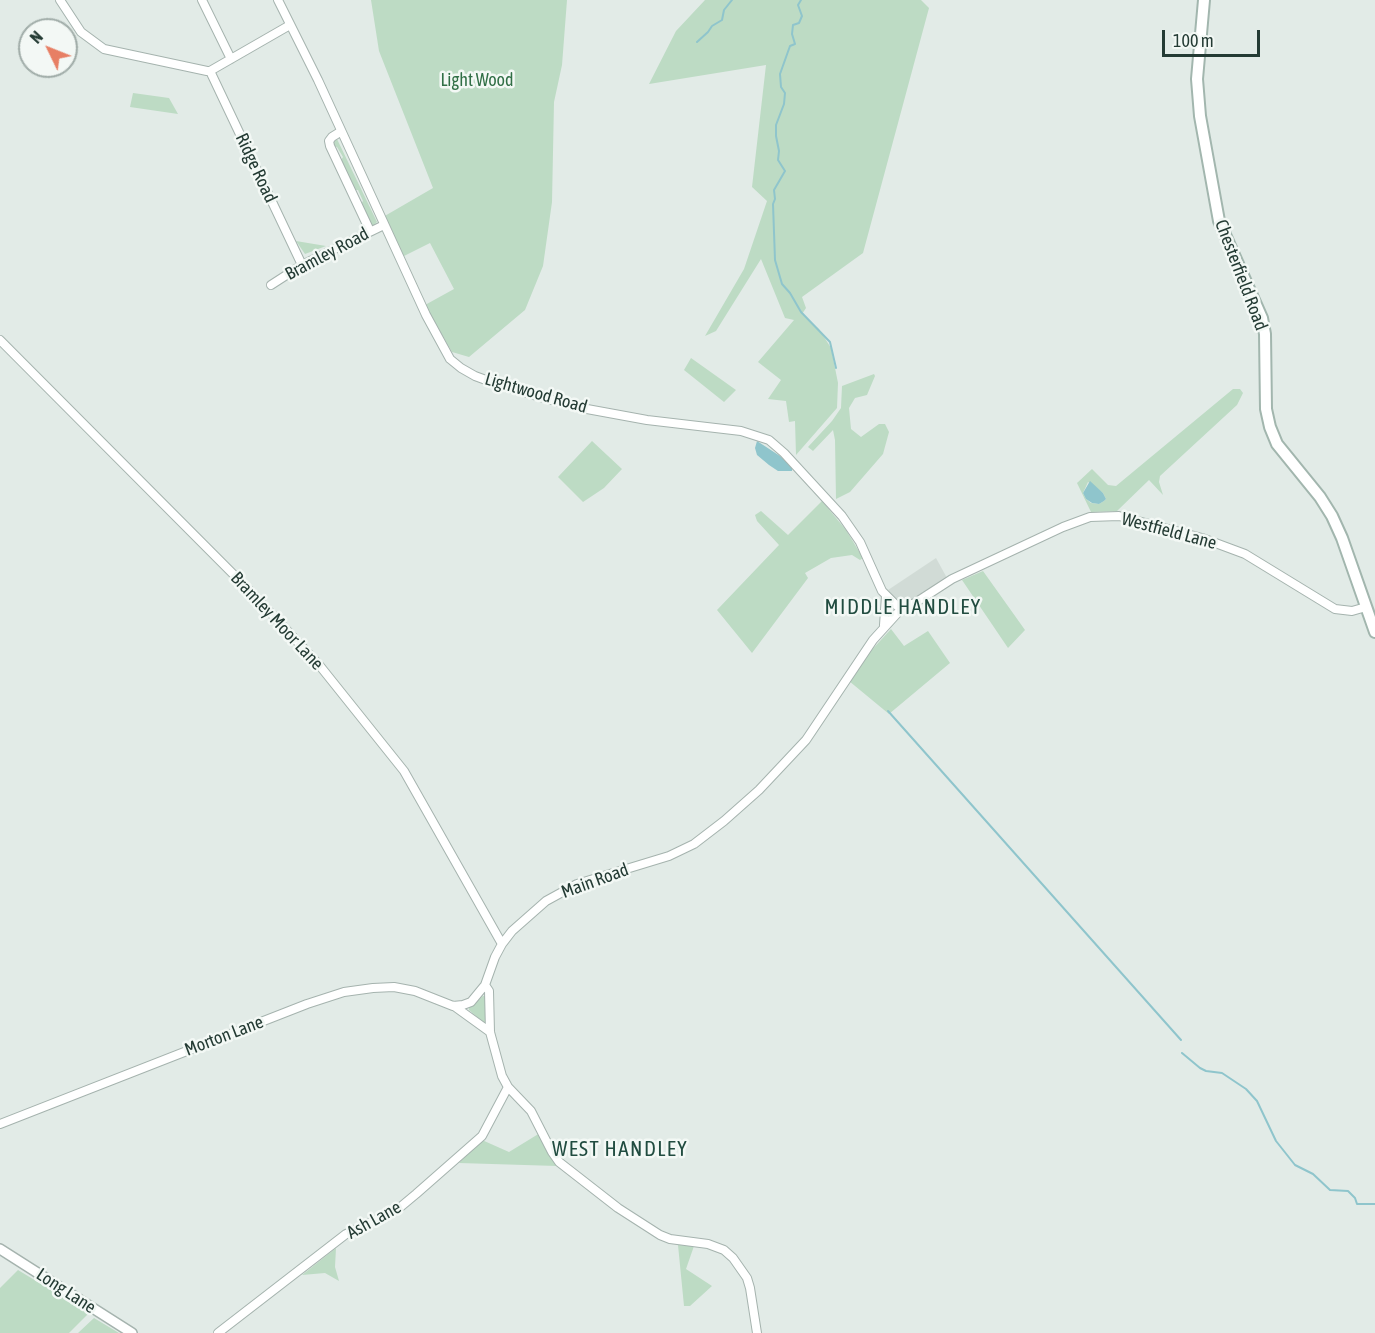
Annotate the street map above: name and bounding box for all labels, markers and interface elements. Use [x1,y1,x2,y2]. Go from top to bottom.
north arrow [18,18,78,78]
scale bar [1165,18,1262,56]
text: N [26,27,46,47]
text: 100 m [1173,30,1214,51]
park label: Light Wood [440,69,514,91]
street label: Ridge Road [231,130,281,206]
street label: Chesterfield Road [1210,217,1272,333]
street label: Bramley Road [281,223,373,285]
street label: Lightwood Road [482,368,590,418]
street label: Westfield Lane [1119,508,1219,554]
street label: Bramley Moor Lane [226,567,328,675]
district label: MIDDLE HANDLEY [825,594,981,620]
street label: Main Road [558,859,632,903]
street label: Morton Lane [182,1011,266,1061]
district label: WEST HANDLEY [552,1136,688,1162]
street label: Ash Lane [343,1196,405,1244]
street label: Long Lane [32,1264,100,1318]

